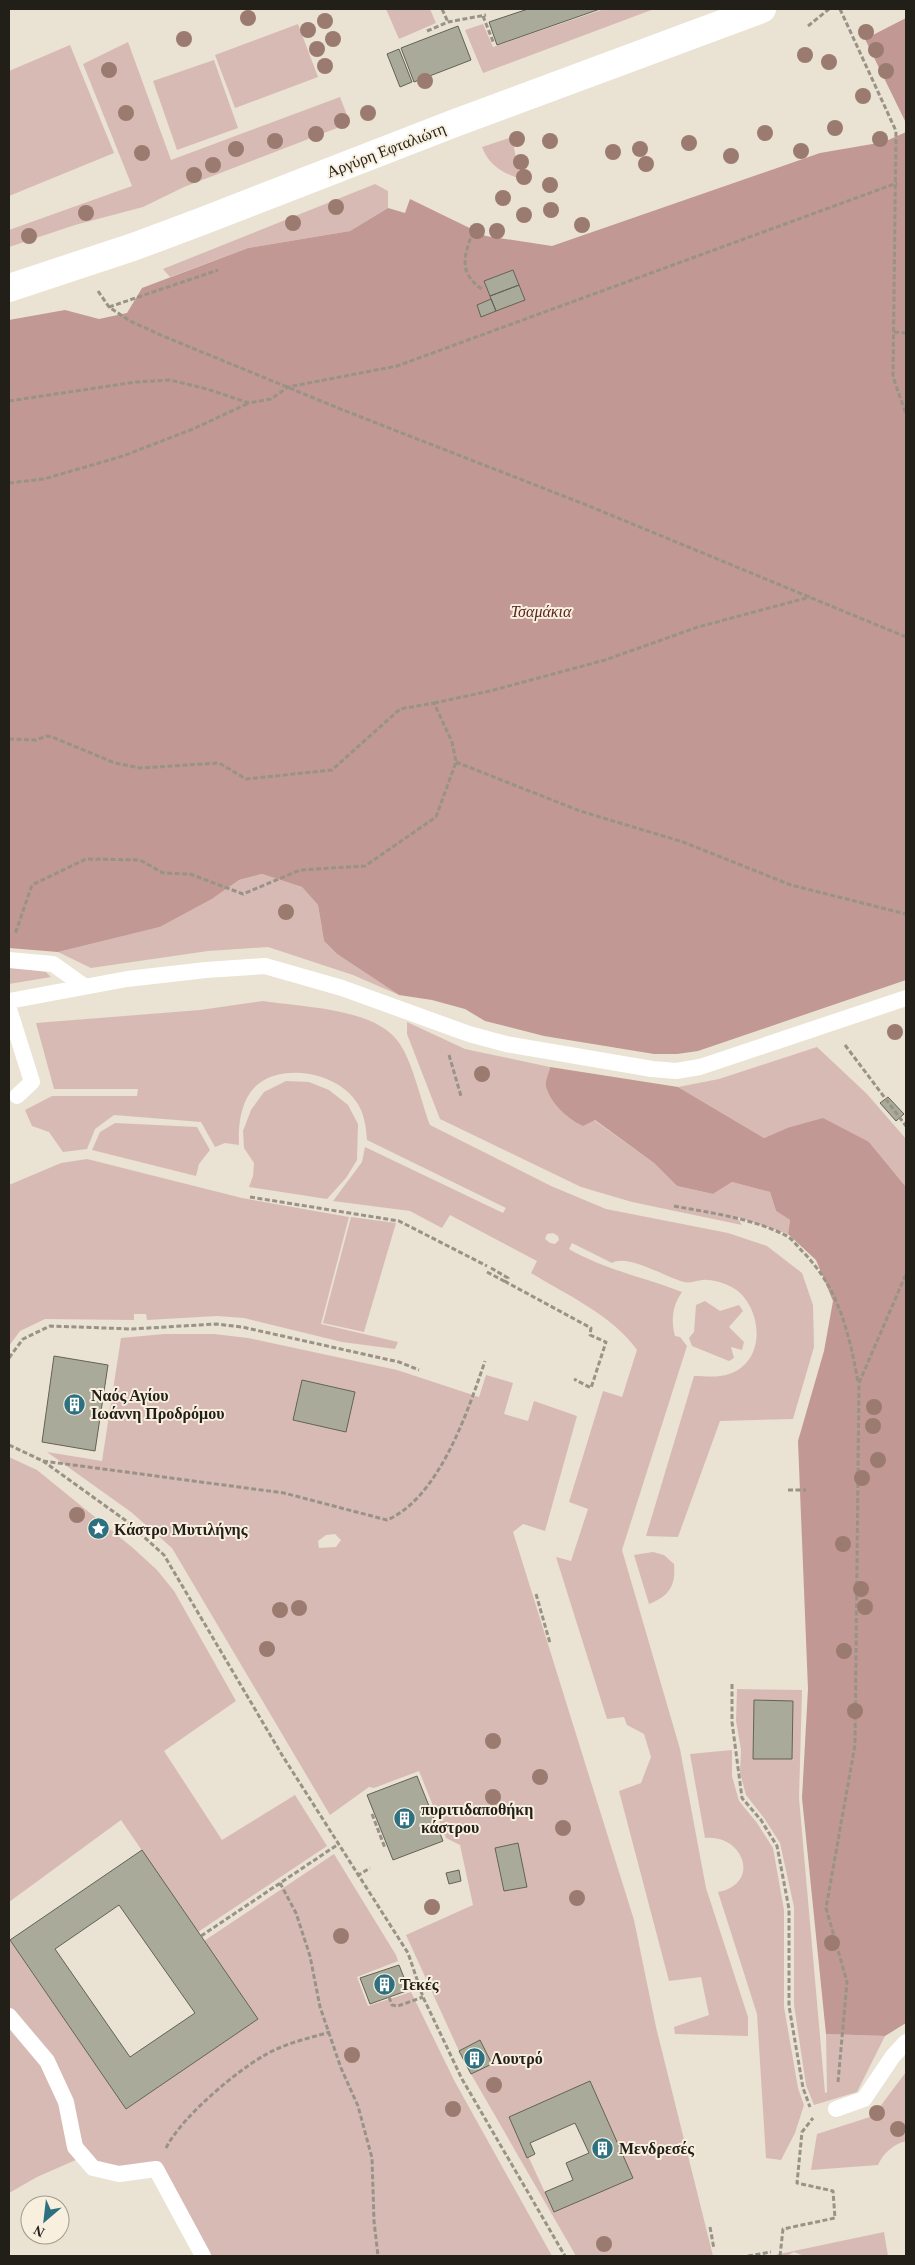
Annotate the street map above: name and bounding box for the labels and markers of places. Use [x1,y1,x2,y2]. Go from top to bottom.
place label: Ναός Αγίου Ιωάννη Προδρόμου [91,1387,224,1423]
building icon: Ναός Αγίου Ιωάννη Προδρόμου [63,1392,87,1416]
place icon: Κάστρο Μυτιλήνης [86,1517,110,1541]
place label: Κάστρο Μυτιλήνης [114,1521,248,1539]
place label: πυριτιδαποθήκη κάστρου [421,1801,533,1837]
building icon: πυριτιδαποθήκη κάστρου [393,1806,417,1830]
building icon: Τεκές [372,1972,396,1996]
place label: Τεκές [400,1976,439,1994]
building icon: Λουτρό [463,2046,487,2070]
place label: Λουτρό [491,2050,543,2068]
building icon: Μενδρεσές [591,2136,615,2160]
place label: Μενδρεσές [619,2140,694,2158]

